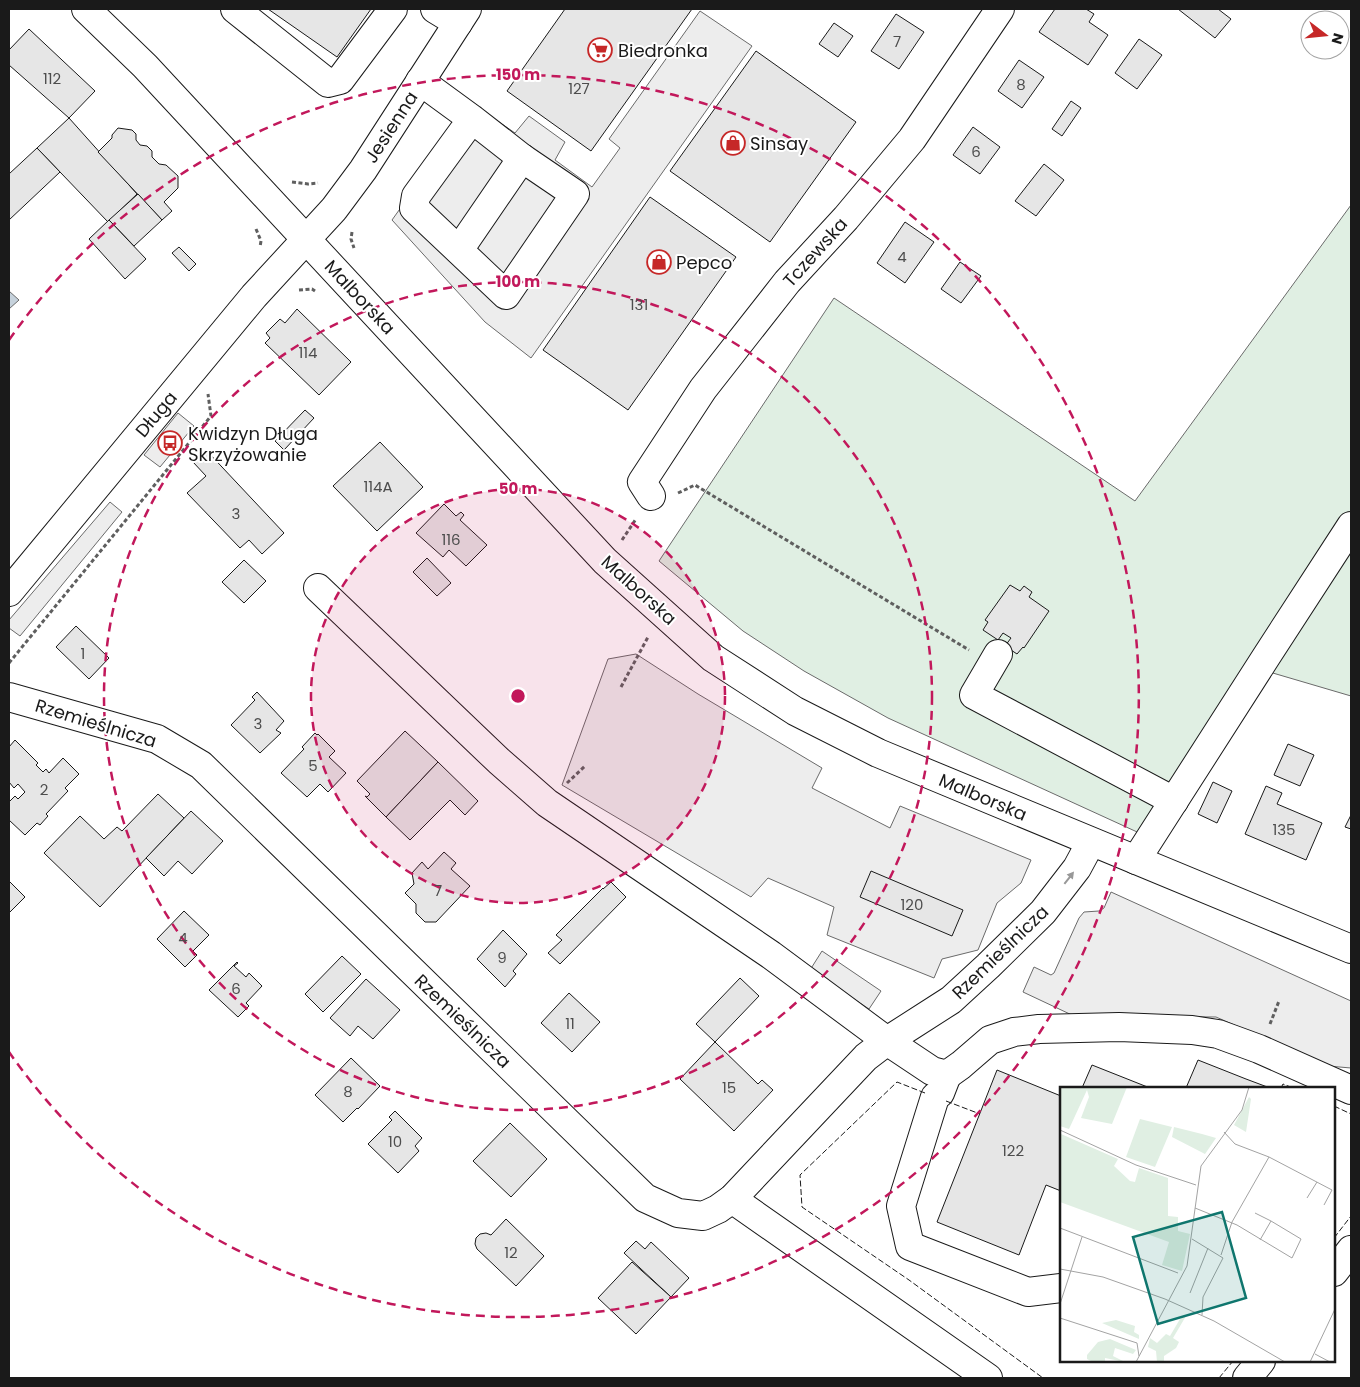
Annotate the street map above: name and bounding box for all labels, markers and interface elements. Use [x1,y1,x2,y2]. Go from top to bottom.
north arrow [1300,10,1350,60]
house number: 7 [893,31,901,52]
text: N [1326,31,1349,46]
supermarket icon: Biedronka [587,37,613,63]
place label: Biedronka [618,38,708,63]
text: 150 m [496,64,540,85]
house number: 112 [43,68,61,89]
house number: 8 [1016,74,1026,95]
house number: 127 [568,78,590,99]
street label: Jesienna [358,86,424,168]
shop icon: Sinsay [720,130,746,156]
place label: Sinsay [750,131,808,156]
house number: 6 [971,141,981,162]
street label: Tczewska [777,212,853,292]
house number: 4 [897,246,907,267]
shop icon: Pepco [646,249,672,275]
place label: Pepco [676,250,732,275]
street label: Malborska [319,254,401,340]
text: 100 m [496,271,540,292]
house number: 131 [630,294,648,315]
house number: 114 [298,342,318,363]
street label: Długa [129,386,183,442]
place label: Kwidzyn Długa Skrzyżowanie [188,421,318,467]
bus stop icon: Kwidzyn Długa Skrzyżowanie [157,430,183,456]
house number: 114A [363,476,393,497]
text: 50 m [499,478,537,499]
house number: 3 [232,503,240,524]
house number: 116 [441,529,461,550]
street label: Malborska [596,549,682,631]
house number: 1 [81,643,85,664]
centre of rings [509,687,527,705]
street label: Rzemieślnicza [32,693,160,753]
house number: 3 [254,713,262,734]
house number: 5 [308,755,318,776]
street label: Malborska [935,767,1031,827]
house number: 2 [40,779,48,800]
house number: 135 [1272,819,1296,840]
one-way arrow [1064,872,1075,885]
house number: 7 [434,880,442,901]
house number: 120 [901,894,923,915]
street label: Rzemieślnicza [946,899,1054,1005]
house number: 4 [178,927,188,948]
house number: 9 [497,947,507,968]
street label: Rzemieślnicza [409,968,517,1074]
house number: 6 [231,978,241,999]
house number: 11 [565,1013,575,1034]
house number: 15 [722,1077,736,1098]
house number: 8 [343,1081,353,1102]
inset map [1060,1087,1335,1362]
house number: 10 [388,1131,402,1152]
house number: 122 [1002,1140,1024,1161]
house number: 12 [504,1242,518,1263]

